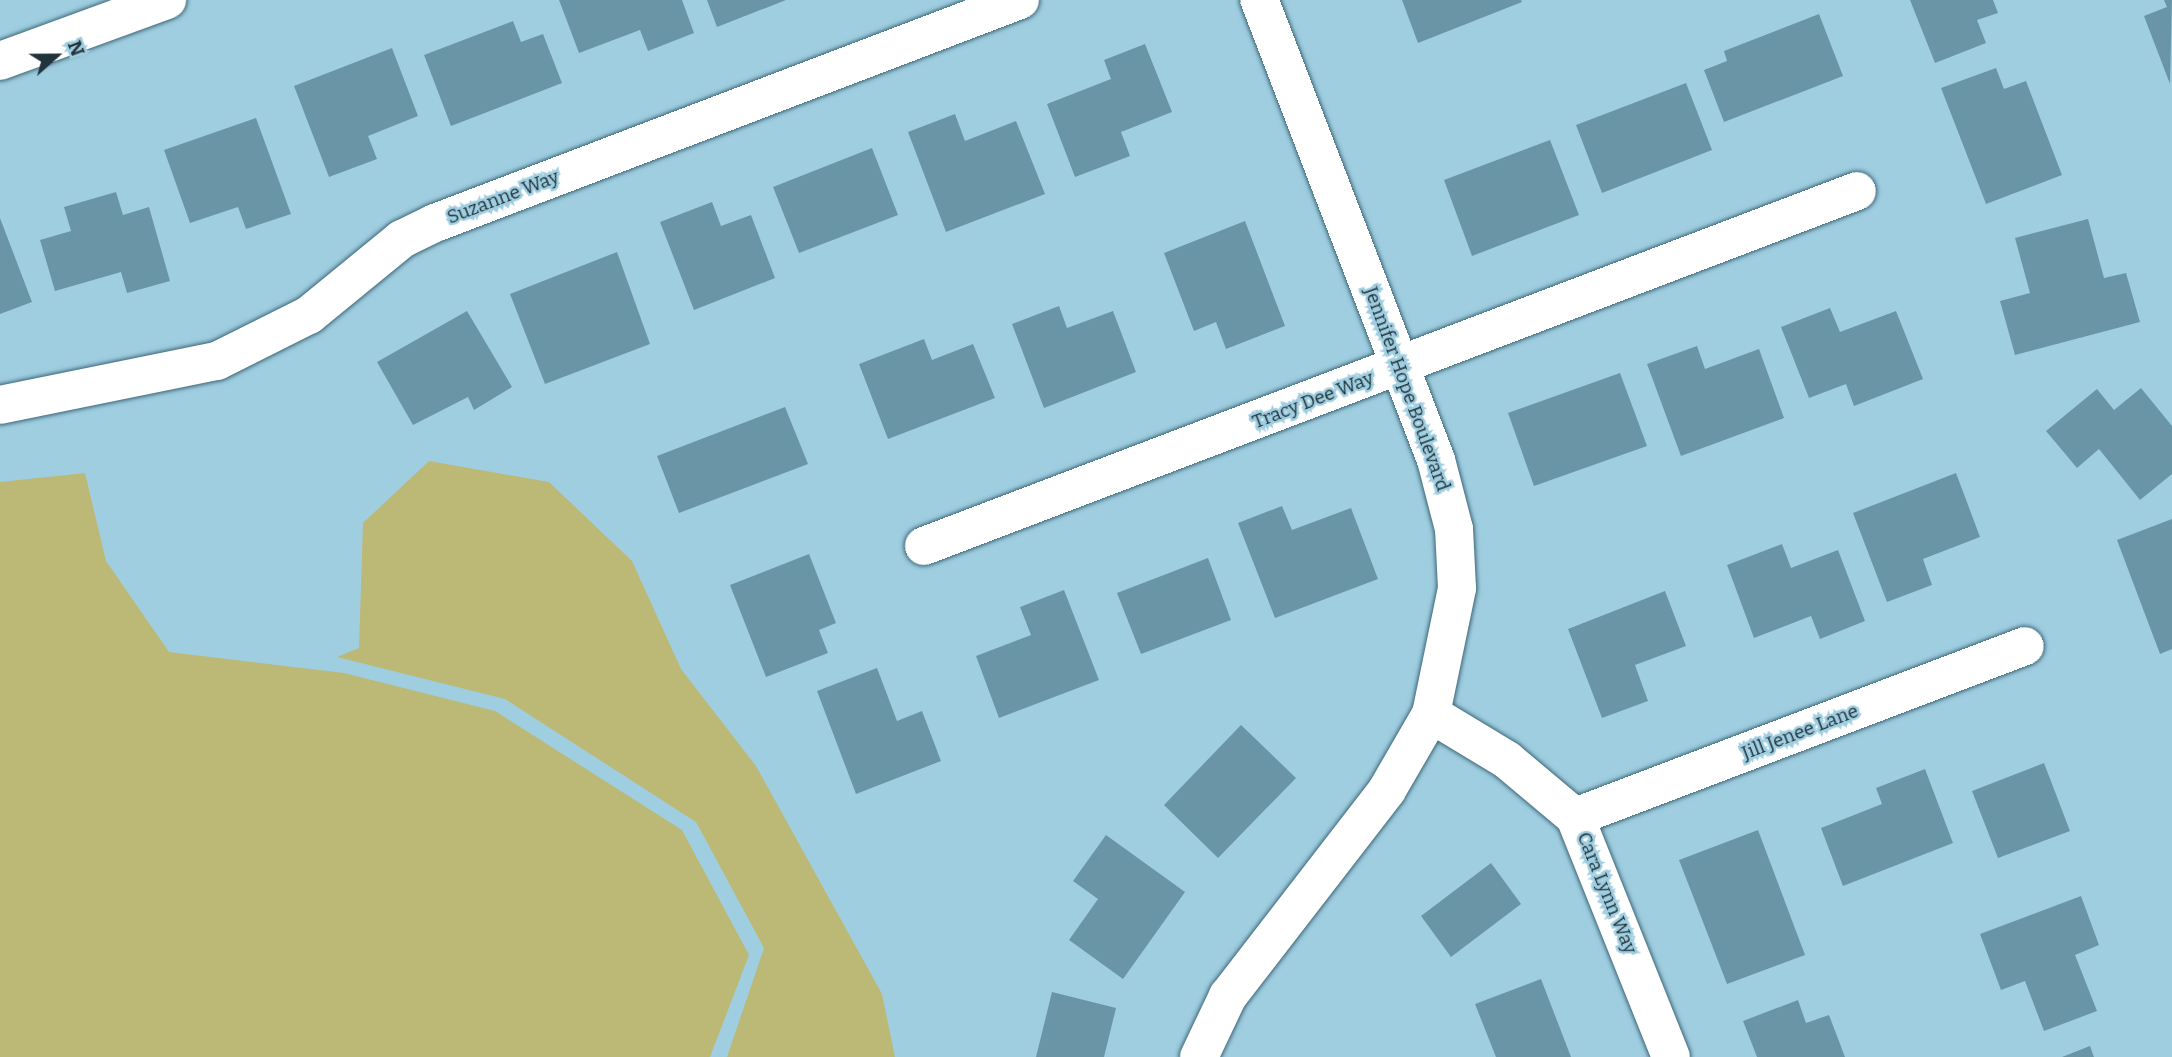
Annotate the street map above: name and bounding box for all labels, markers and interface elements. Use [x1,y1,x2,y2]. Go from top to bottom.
north arrow [21,21,91,91]
text: N [63,37,89,59]
street label: Suzanne Way [444,165,562,229]
street label: Jennifer Hope Boulevard [1359,284,1455,494]
street label: Tracy Dee Way [1249,366,1377,434]
street label: Jill Jenee Lane [1739,699,1861,765]
street label: Cara Lynn Way [1572,829,1642,957]

